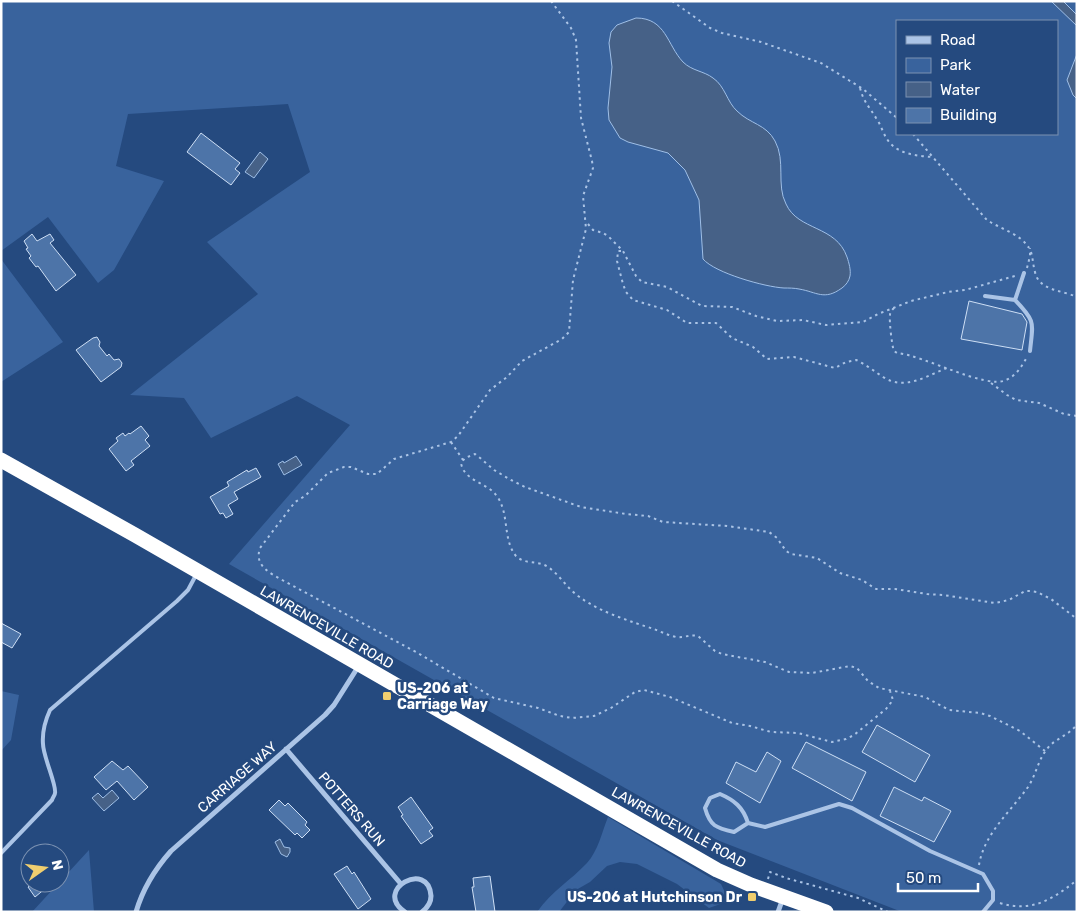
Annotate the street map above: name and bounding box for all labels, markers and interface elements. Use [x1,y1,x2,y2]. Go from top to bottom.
legend [896,20,1058,135]
text: Road [940,31,976,49]
text: Park [940,56,971,74]
text: Water [940,81,980,99]
text: Building [940,106,997,124]
street label: LAWRENCEVILLE ROAD [257,582,397,673]
place label: US-206 at Carriage Way [397,680,489,713]
marker: US-206 at Carriage Way [381,690,393,702]
street label: CARRIAGE WAY [194,738,280,816]
street label: POTTERS RUN [315,769,389,850]
street label: LAWRENCEVILLE ROAD [608,783,749,872]
north arrow [20,843,70,893]
text: N [48,858,67,872]
scale bar [898,860,978,892]
text: 50 m [906,869,941,887]
place label: US-206 at Hutchinson Dr [567,889,743,906]
marker: US-206 at Hutchinson Dr [746,891,758,903]

